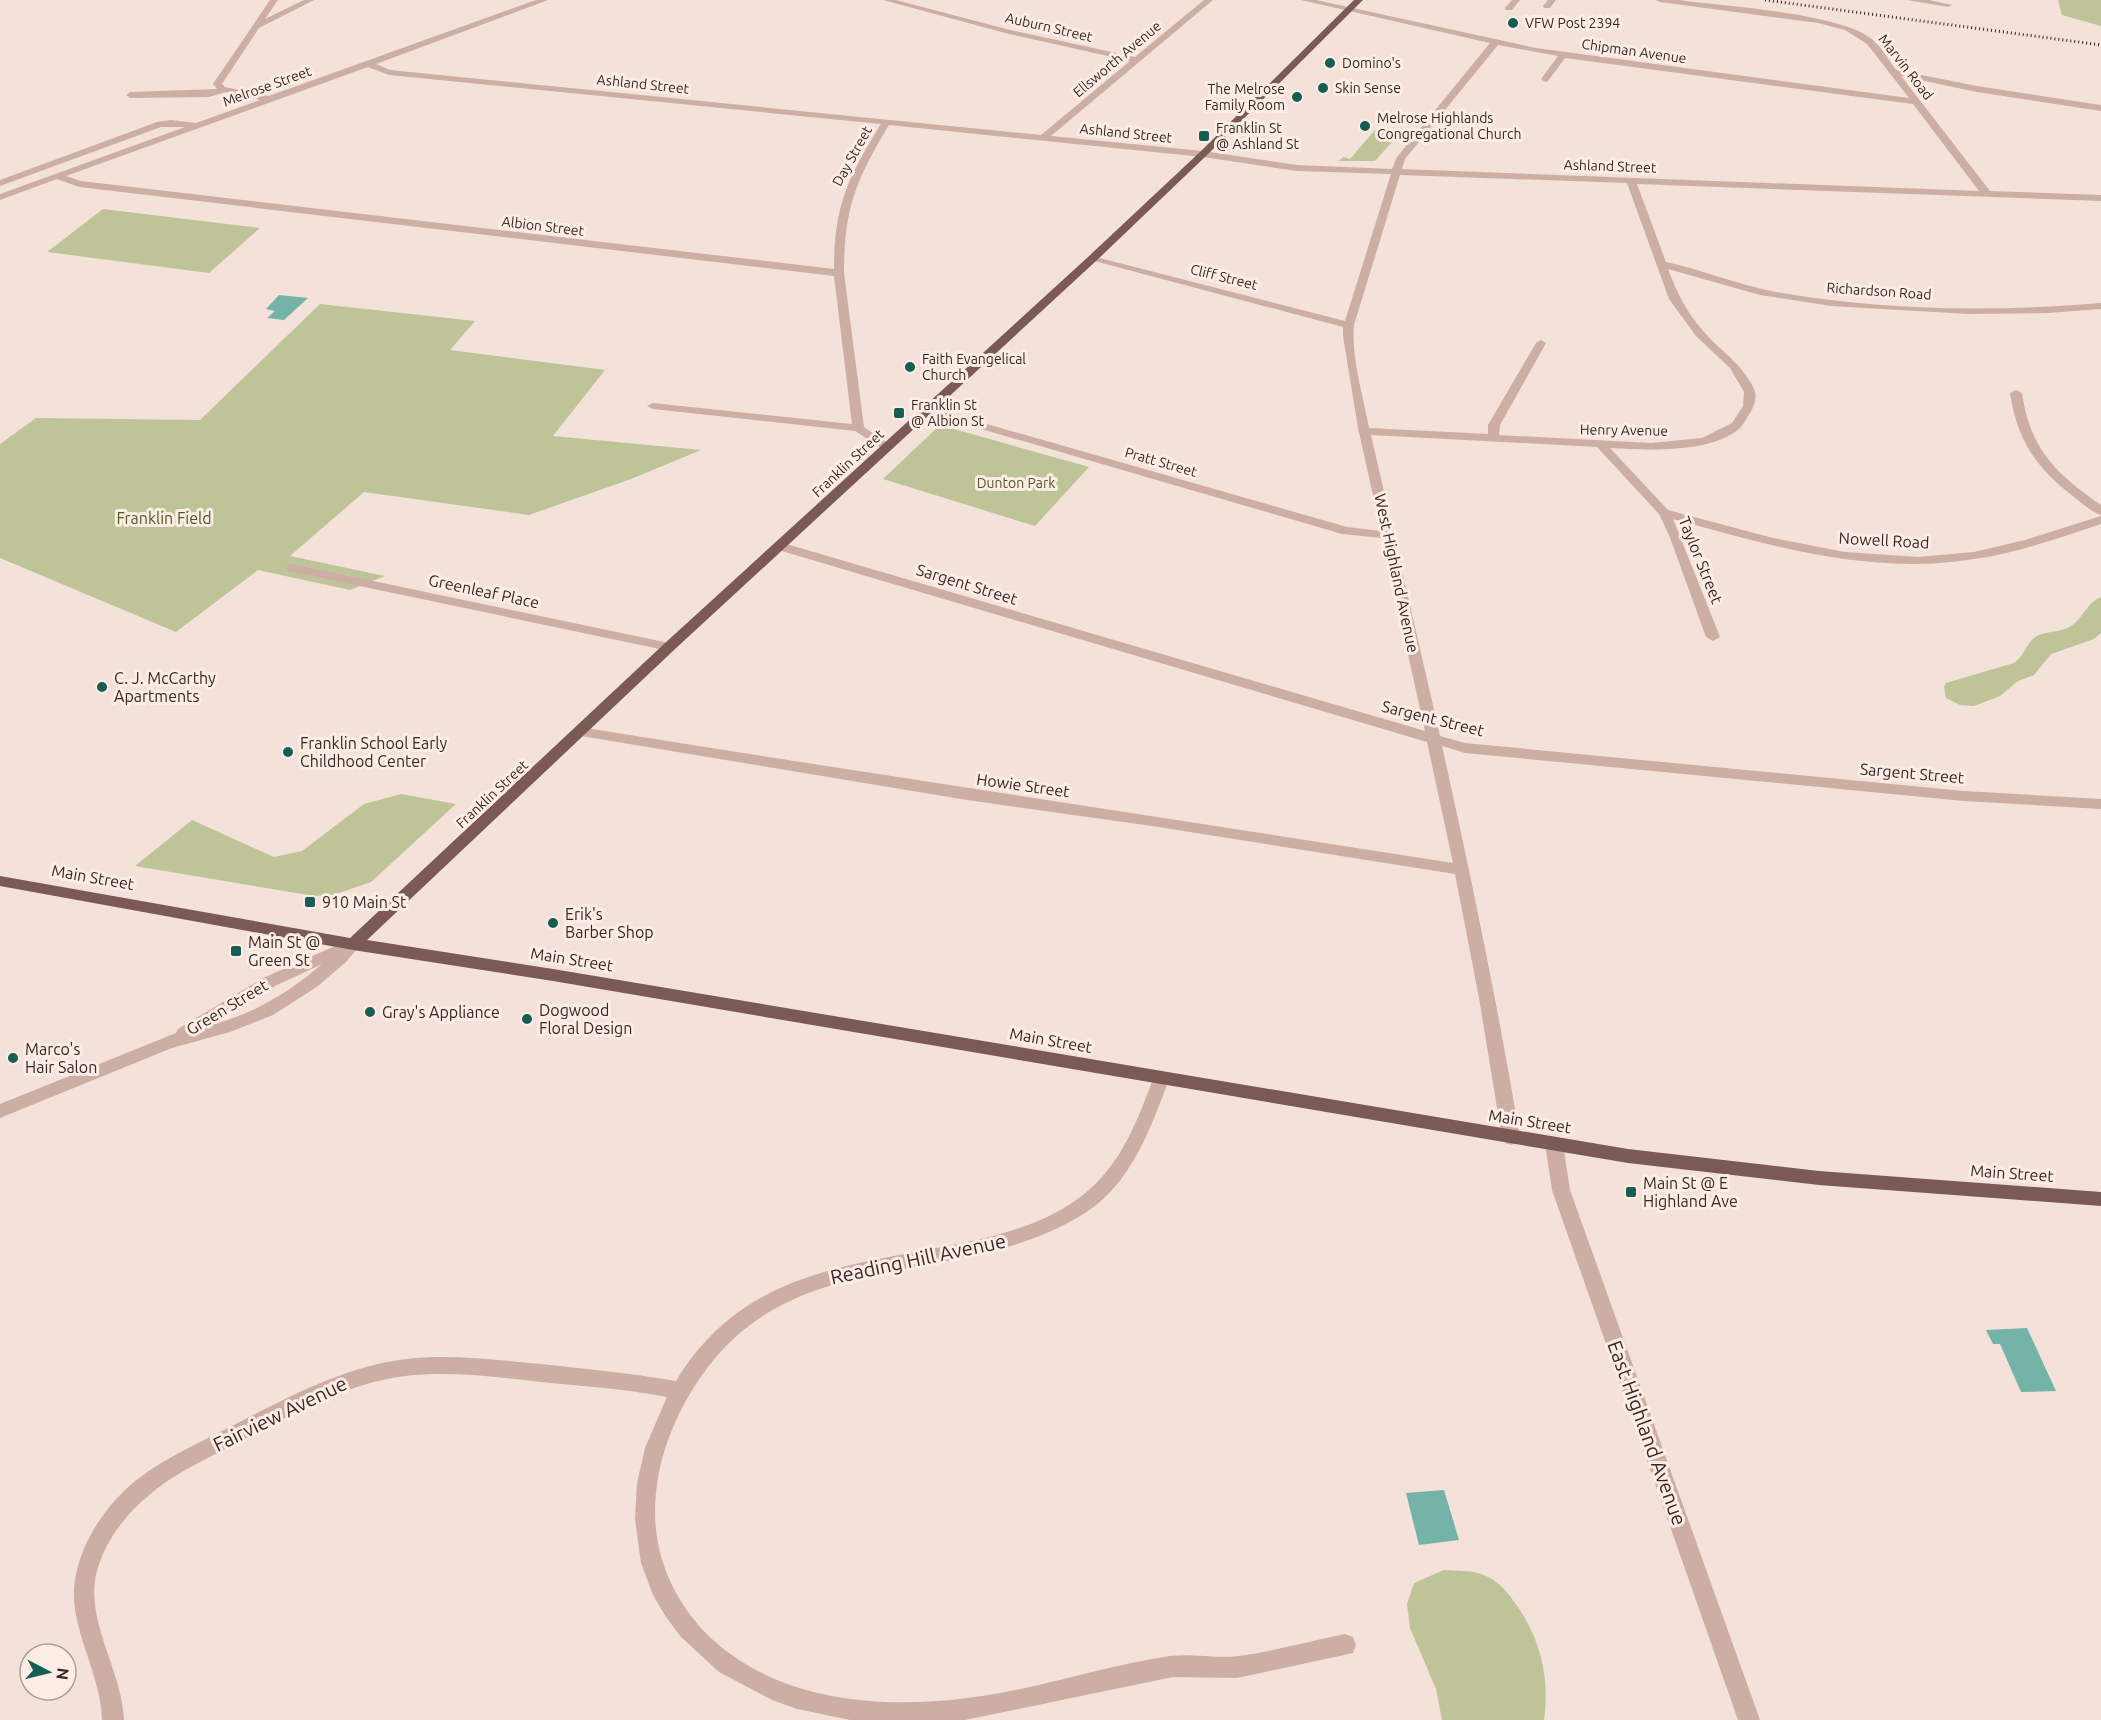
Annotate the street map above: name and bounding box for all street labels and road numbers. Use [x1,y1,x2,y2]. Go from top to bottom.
street label: Auburn Street [1004,9,1095,45]
street label: Ellsworth Avenue [1070,18,1164,100]
street label: Marvin Road [1875,31,1937,103]
street label: Chipman Avenue [1580,36,1688,66]
street label: Melrose Street [220,62,314,109]
street label: Ashland Street [596,71,690,97]
street label: Ashland Street [1079,120,1173,146]
street label: Day Street [829,123,875,189]
street label: Ashland Street [1563,156,1657,176]
street label: Albion Street [501,213,586,239]
street label: Cliff Street [1189,261,1260,293]
street label: Richardson Road [1826,279,1932,303]
street label: Henry Avenue [1580,421,1668,439]
street label: Franklin Street [809,425,887,500]
street label: Pratt Street [1123,444,1199,480]
street label: West Highland Avenue [1371,492,1423,654]
street label: Taylor Street [1675,514,1727,607]
street label: Nowell Road [1838,529,1930,551]
street label: Sargent Street [914,560,1020,608]
street label: Greenleaf Place [427,570,541,612]
street label: Sargent Street [1380,697,1487,740]
street label: Franklin Street [453,756,531,831]
street label: Sargent Street [1859,759,1966,787]
street label: Howie Street [975,770,1071,801]
street label: Main Street [50,861,136,893]
street label: Main Street [529,944,615,975]
street label: Green Street [183,975,272,1038]
street label: Main Street [1008,1024,1094,1056]
street label: Main Street [1487,1106,1573,1137]
street label: Main Street [1970,1161,2055,1185]
street label: Reading Hill Avenue [828,1229,1008,1288]
street label: East Highland Avenue [1603,1337,1692,1528]
street label: Fairview Avenue [209,1371,350,1456]

